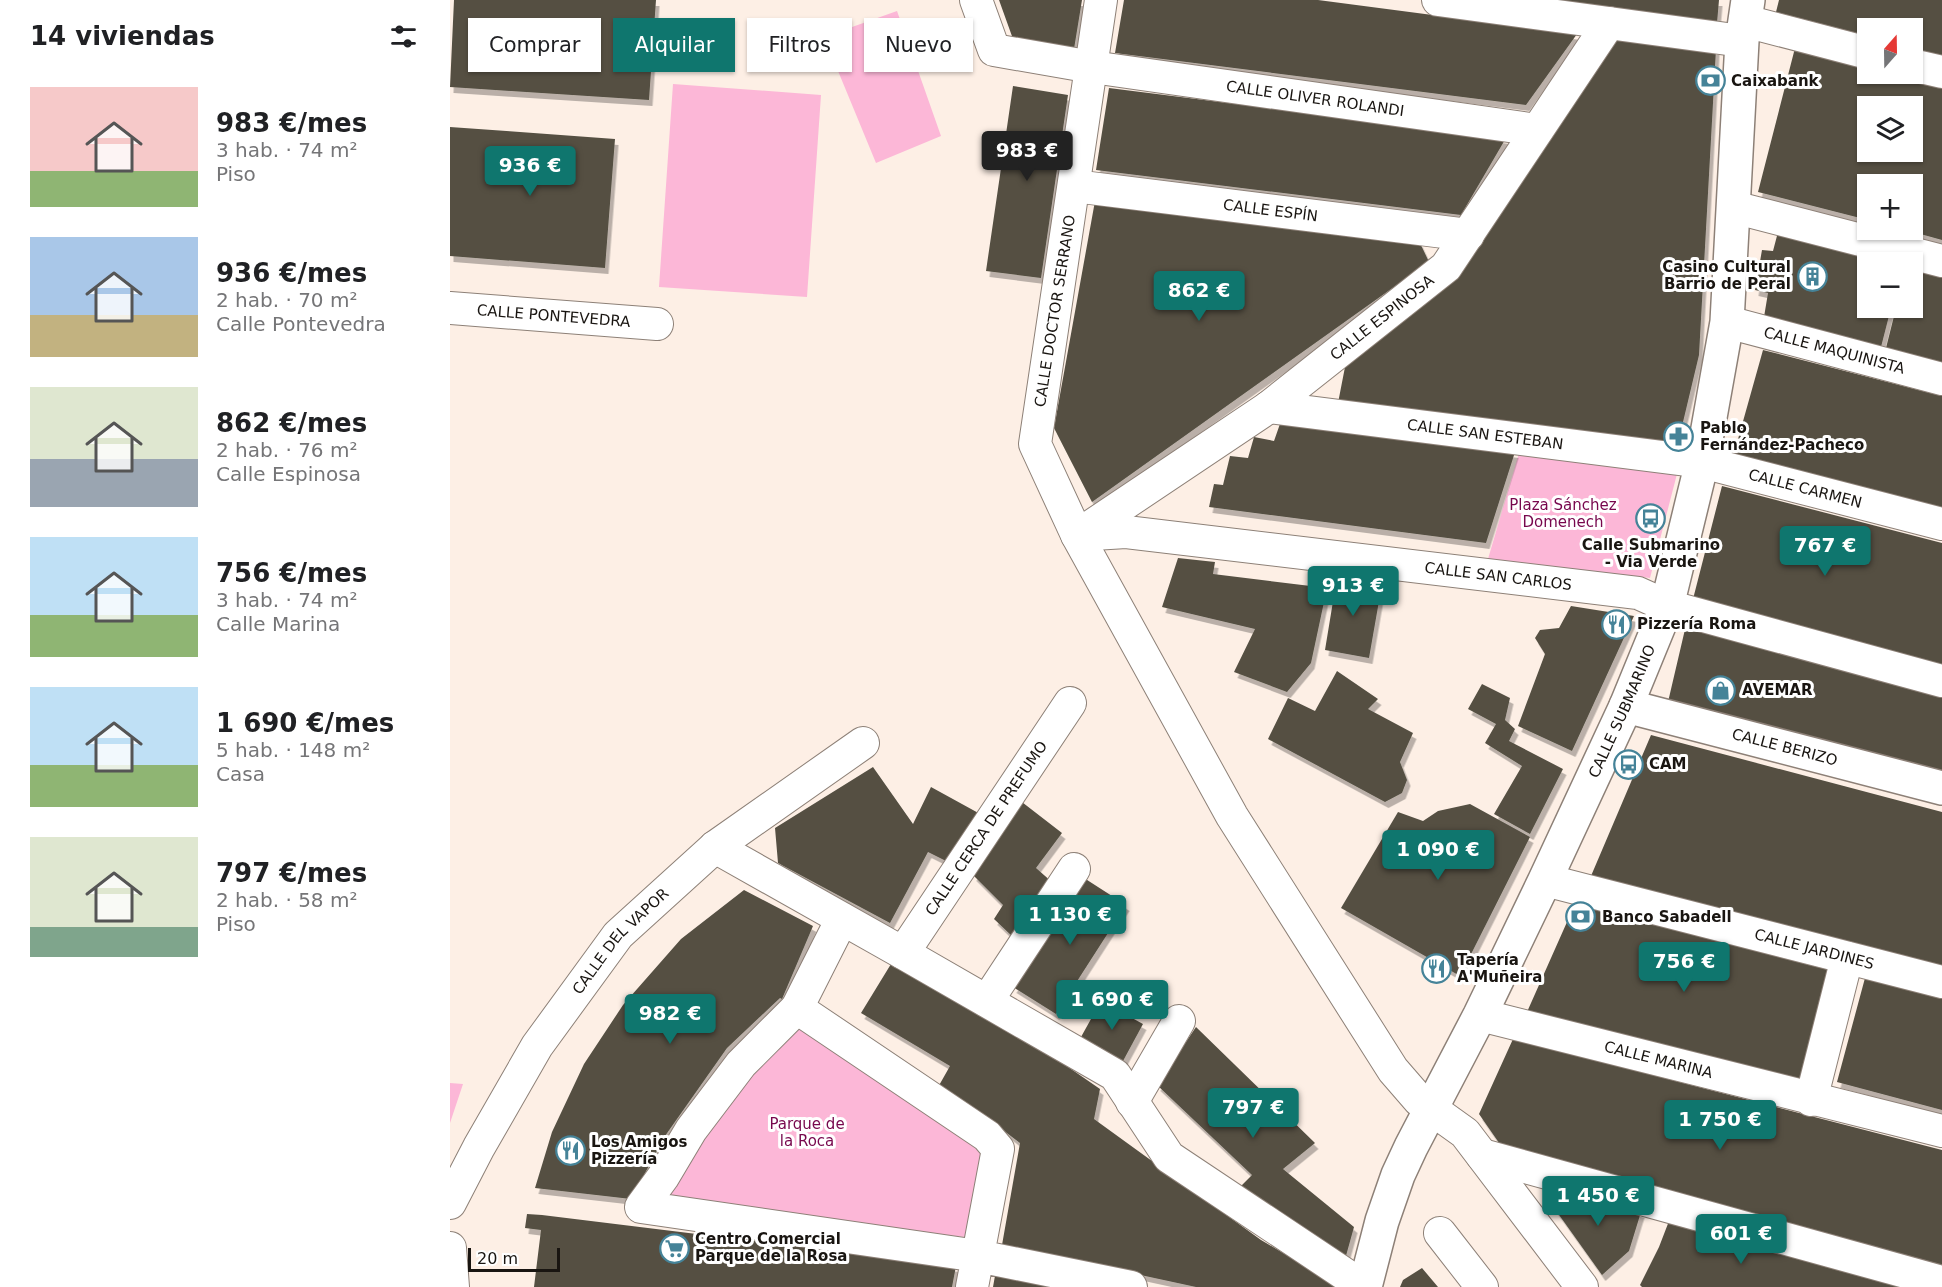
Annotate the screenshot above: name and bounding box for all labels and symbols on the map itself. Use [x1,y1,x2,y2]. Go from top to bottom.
north arrow [1857,18,1923,84]
bank icon: Caixabank [1694,65,1726,97]
place label: Caixabank [1731,72,1820,90]
street label: CALLE OLIVER ROLANDI [1225,77,1405,120]
pin: 983 € [985,131,1069,182]
pin: 936 € [488,146,572,197]
street label: CALLE ESPÍN [1222,196,1319,225]
street label: CALLE DOCTOR SERRANO [1031,214,1079,408]
place label: Casino Cultural Barrio de Peral [1662,258,1791,293]
building icon: Casino Cultural Barrio de Peral [1796,260,1828,292]
pin: 862 € [1157,271,1241,322]
street label: CALLE ESPINOSA [1326,271,1438,364]
street label: CALLE PONTEVEDRA [476,301,632,331]
street label: CALLE MAQUINISTA [1762,323,1908,378]
street label: CALLE SAN ESTEBAN [1406,416,1564,453]
place label: Pablo Fernández-Pacheco [1700,419,1864,454]
pharmacy icon: Pablo Fernández-Pacheco [1663,421,1695,453]
street label: CALLE CARMEN [1746,465,1864,512]
park label: Plaza Sánchez Domenech [1509,496,1617,531]
bus stop icon: Calle Submarino - Via Verde [1635,502,1667,534]
pin: 767 € [1783,526,1867,577]
place label: Calle Submarino - Via Verde [1582,536,1720,571]
street label: CALLE SAN CARLOS [1424,559,1573,594]
pin: 913 € [1311,566,1395,617]
restaurant icon: Pizzería Roma [1600,608,1632,640]
place label: Pizzería Roma [1637,615,1756,633]
street label: CALLE SUBMARINO [1585,642,1659,781]
shop icon: AVEMAR [1705,674,1737,706]
place label: AVEMAR [1742,681,1813,699]
street label: CALLE BERIZO [1730,725,1840,770]
street label: CALLE CERCA DE PREFUMO [922,738,1051,919]
bus stop icon: CAM [1612,748,1644,780]
place label: CAM [1649,755,1687,773]
pin: 1 090 € [1383,830,1493,881]
street label: CALLE DEL VAPOR [569,884,673,998]
pin: 1 130 € [1015,895,1125,946]
bank icon: Banco Sabadell [1565,901,1597,933]
place label: Banco Sabadell [1602,908,1732,926]
street label: CALLE JARDINES [1753,925,1876,973]
pin: 756 € [1642,942,1726,993]
place label: Tapería A'Muñeira [1457,951,1542,986]
restaurant icon: Tapería A'Muñeira [1420,953,1452,985]
pin: 1 690 € [1057,980,1167,1031]
pin: 982 € [628,994,712,1045]
street label: CALLE MARINA [1602,1038,1715,1082]
pin: 797 € [1211,1088,1295,1139]
pin: 1 750 € [1665,1100,1775,1151]
park label: Parque de la Roca [769,1115,845,1150]
place label: Los Amigos Pizzería [591,1133,687,1168]
restaurant icon: Los Amigos Pizzería [554,1135,586,1167]
pin: 1 450 € [1543,1176,1653,1227]
pin: 601 € [1699,1214,1783,1265]
place label: Centro Comercial Parque de la Rosa [695,1230,847,1265]
supermarket icon: Centro Comercial Parque de la Rosa [658,1232,690,1264]
scale bar [468,1245,560,1272]

